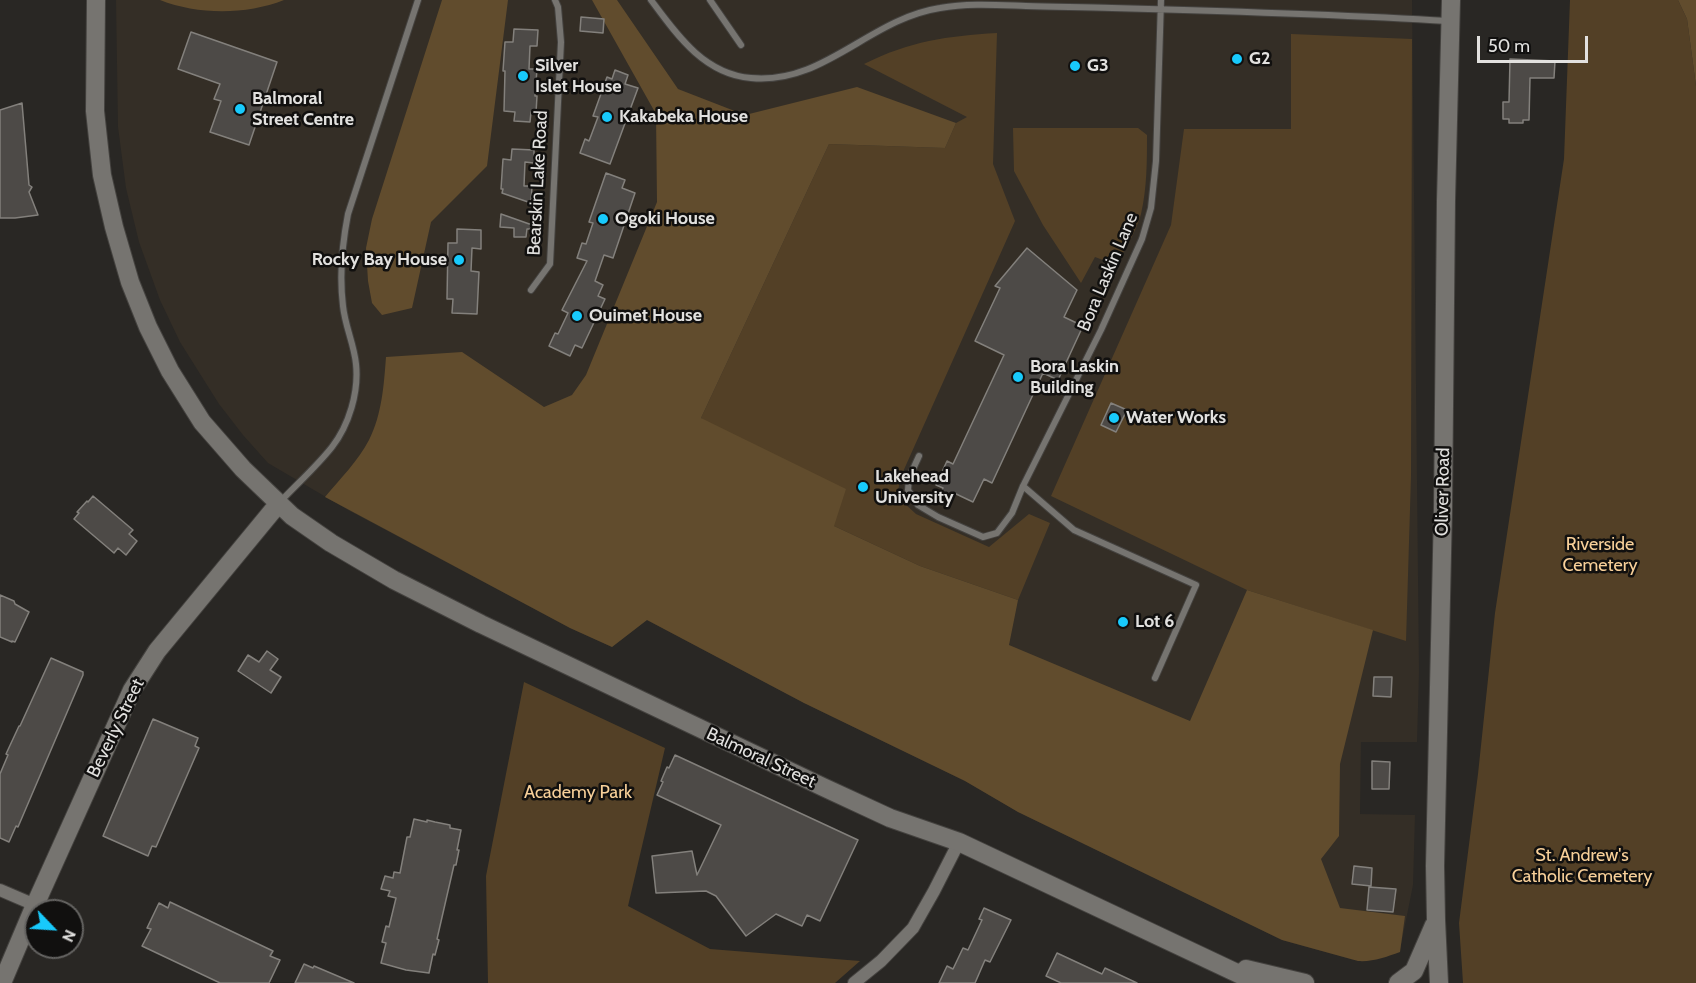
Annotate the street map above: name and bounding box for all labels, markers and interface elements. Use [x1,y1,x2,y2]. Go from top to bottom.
scale bar [1480,24,1591,62]
text: 50 m [1488,35,1530,57]
place label: G2 [1249,48,1270,70]
marker: G2 [1230,52,1244,66]
place label: Silver Islet House [535,55,622,98]
place label: G3 [1087,55,1109,77]
marker: G3 [1068,59,1082,73]
marker: Silver Islet House [516,69,530,83]
place label: Balmoral Street Centre [252,88,354,130]
marker: Balmoral Street Centre [233,102,247,116]
place label: Kakabeka House [619,106,748,128]
street label: Bearskin Lake Road [523,110,553,256]
marker: Kakabeka House [600,110,614,124]
place label: Ogoki House [615,208,715,230]
street label: Bora Laskin Lane [1073,209,1143,335]
marker: Ogoki House [596,212,610,226]
place label: Rocky Bay House [312,249,447,271]
marker: Rocky Bay House [452,253,466,267]
place label: Ouimet House [589,305,702,327]
marker: Ouimet House [570,309,584,323]
place label: Bora Laskin Building [1030,356,1119,398]
marker: Bora Laskin Building [1011,370,1025,384]
place label: Water Works [1126,407,1226,429]
marker: Water Works [1107,411,1121,425]
street label: Oliver Road [1431,448,1455,536]
place label: Lakehead University [875,466,954,508]
marker: Lakehead University [856,480,870,494]
park label: Riverside Cemetery [1562,534,1638,576]
place label: Lot 6 [1135,611,1174,633]
marker: Lot 6 [1116,615,1130,629]
street label: Beverly Street [83,675,149,781]
street label: Balmoral Street [703,723,819,793]
park label: Academy Park [524,782,632,804]
park label: St. Andrew's Catholic Cemetery [1512,845,1652,888]
north arrow [24,899,84,959]
text: N [58,927,80,945]

